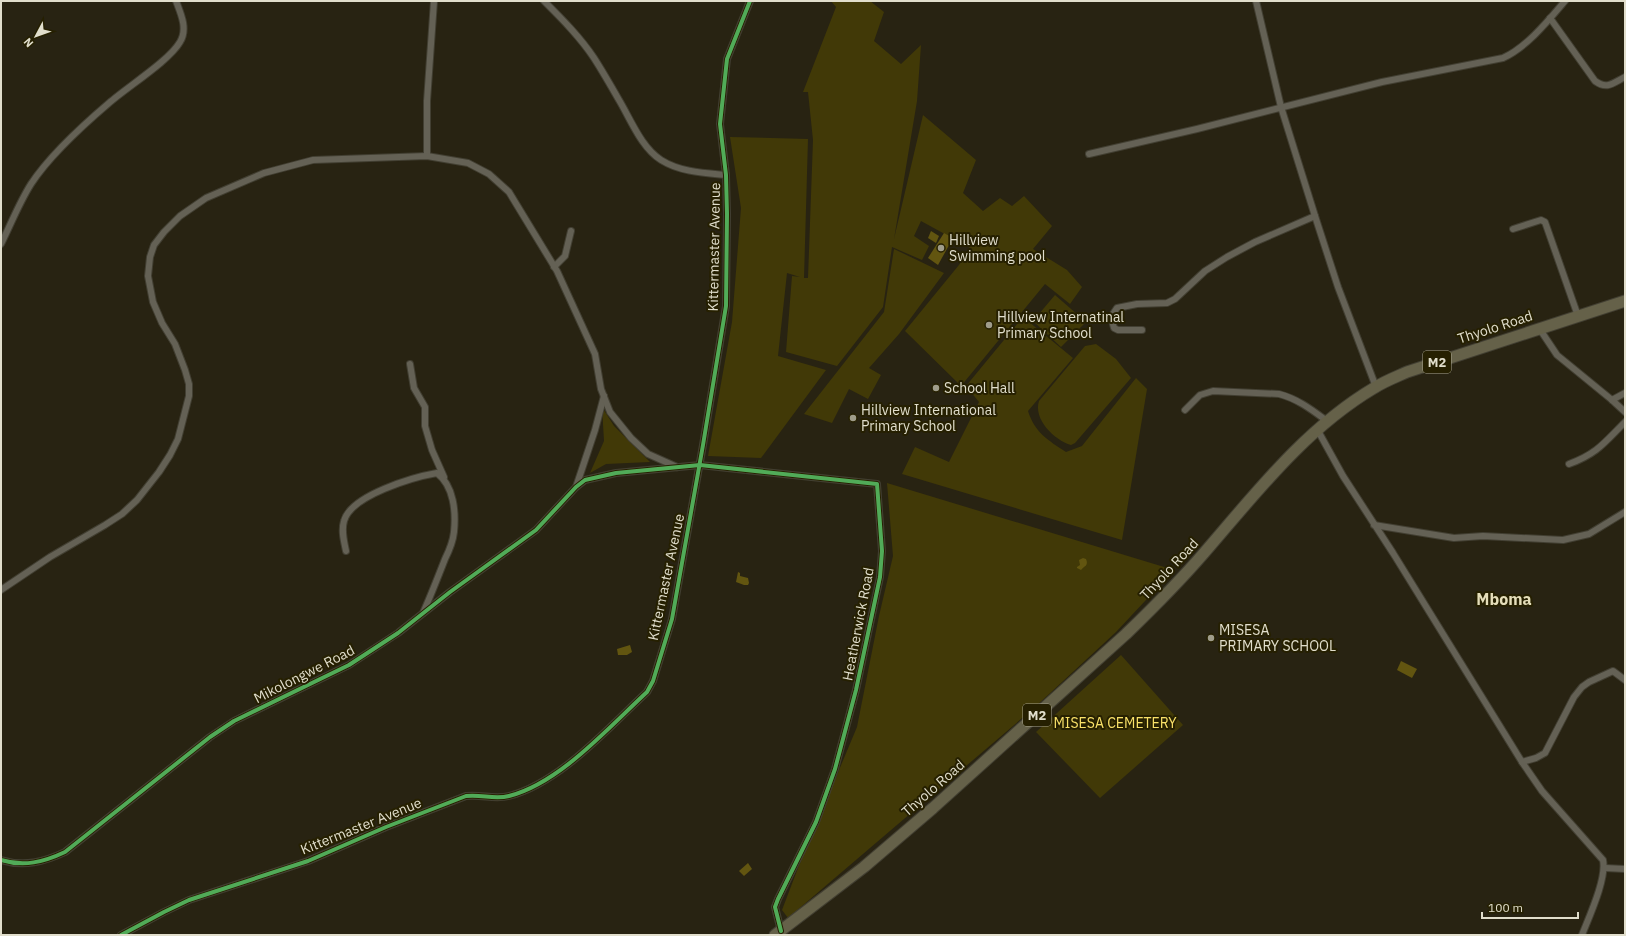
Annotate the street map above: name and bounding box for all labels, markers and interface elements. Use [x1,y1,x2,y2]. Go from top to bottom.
north arrow [16,16,56,56]
text: N [21,35,36,50]
street label: Kittermaster Avenue [704,182,724,312]
place label: Hillview Swimming pool [949,231,1046,265]
marker: Hillview Swimming pool [936,243,946,253]
street label: Thyolo Road [1455,306,1535,348]
place label: Hillview Internatinal Primary School [997,308,1124,342]
marker: Hillview Internatinal Primary School [984,320,994,330]
road number: M2 [1423,351,1451,373]
place label: School Hall [944,379,1015,397]
marker: School Hall [931,383,941,393]
place label: Hillview International Primary School [861,401,996,435]
marker: Hillview International Primary School [848,413,858,423]
street label: Kittermaster Avenue [644,512,688,642]
street label: Thyolo Road [1136,534,1202,604]
street label: Heatherwick Road [838,566,878,682]
district label: Mboma [1476,589,1532,609]
place label: MISESA PRIMARY SCHOOL [1219,621,1336,655]
marker: MISESA PRIMARY SCHOOL [1206,633,1216,643]
street label: Mikolongwe Road [251,641,357,707]
road number: M2 [1023,704,1051,726]
park label: MISESA CEMETERY [1054,714,1177,732]
street label: Thyolo Road [898,756,968,820]
street label: Kittermaster Avenue [298,793,424,859]
scale bar [1482,894,1578,920]
text: 100 m [1488,900,1523,915]

